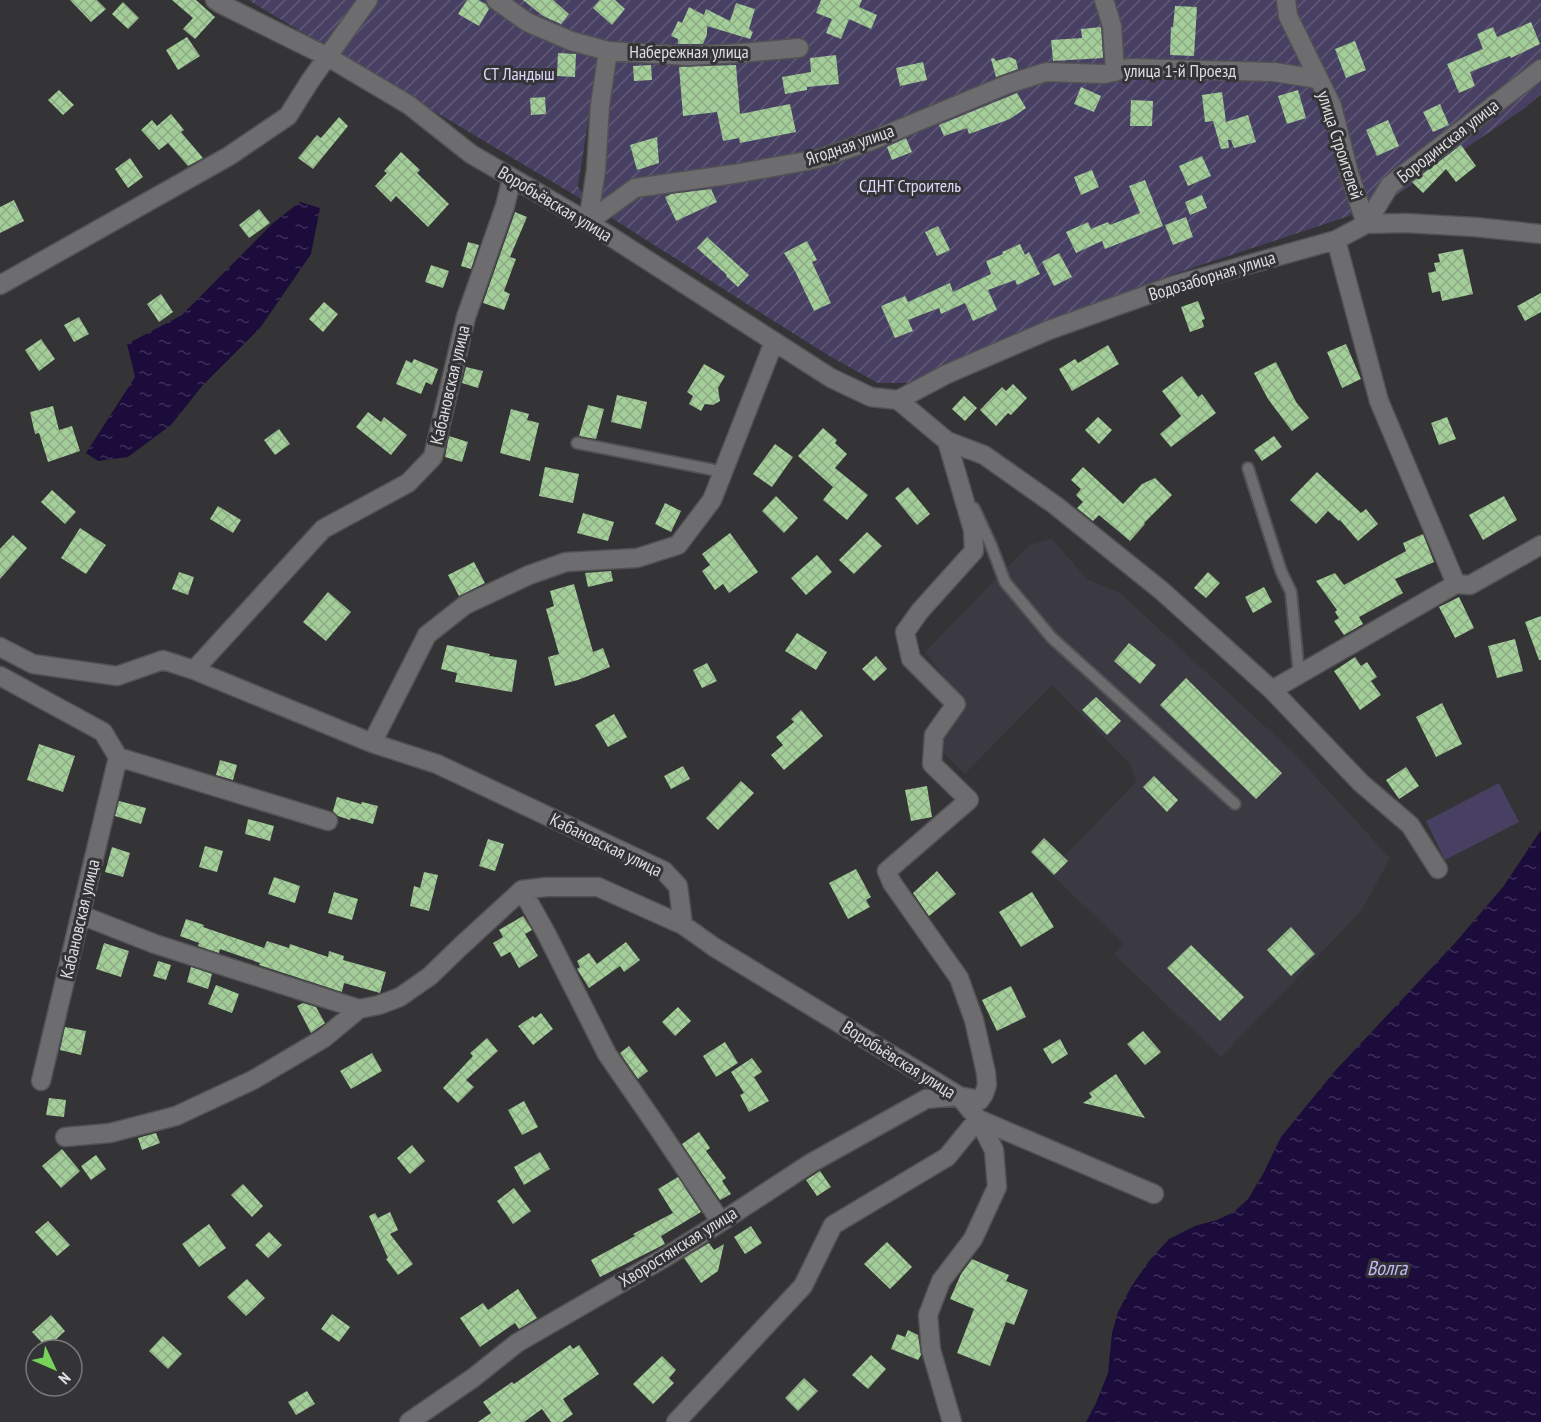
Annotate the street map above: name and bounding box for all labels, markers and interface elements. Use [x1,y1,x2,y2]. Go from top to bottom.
street label: Набережная улица [629,40,749,63]
street label: улица 1-й Проезд [1124,59,1236,82]
park label: СТ Ландыш [483,62,555,85]
street label: улица Строителей [1312,88,1369,202]
street label: Бородинская улица [1392,94,1503,188]
street label: Ягодная улица [803,119,897,170]
street label: Воробьёвская улица [494,160,617,247]
park label: СДНТ Строитель [859,174,961,197]
street label: Водозаборная улица [1146,245,1278,306]
street label: Кабановская улица [425,323,474,447]
street label: Кабановская улица [546,807,666,882]
street label: Кабановская улица [55,857,104,981]
street label: Воробьёвская улица [838,1016,960,1104]
street label: Хворостянская улица [615,1201,741,1292]
water label: Волга [1367,1255,1408,1281]
north arrow [24,1338,84,1398]
text: N [55,1368,75,1388]

